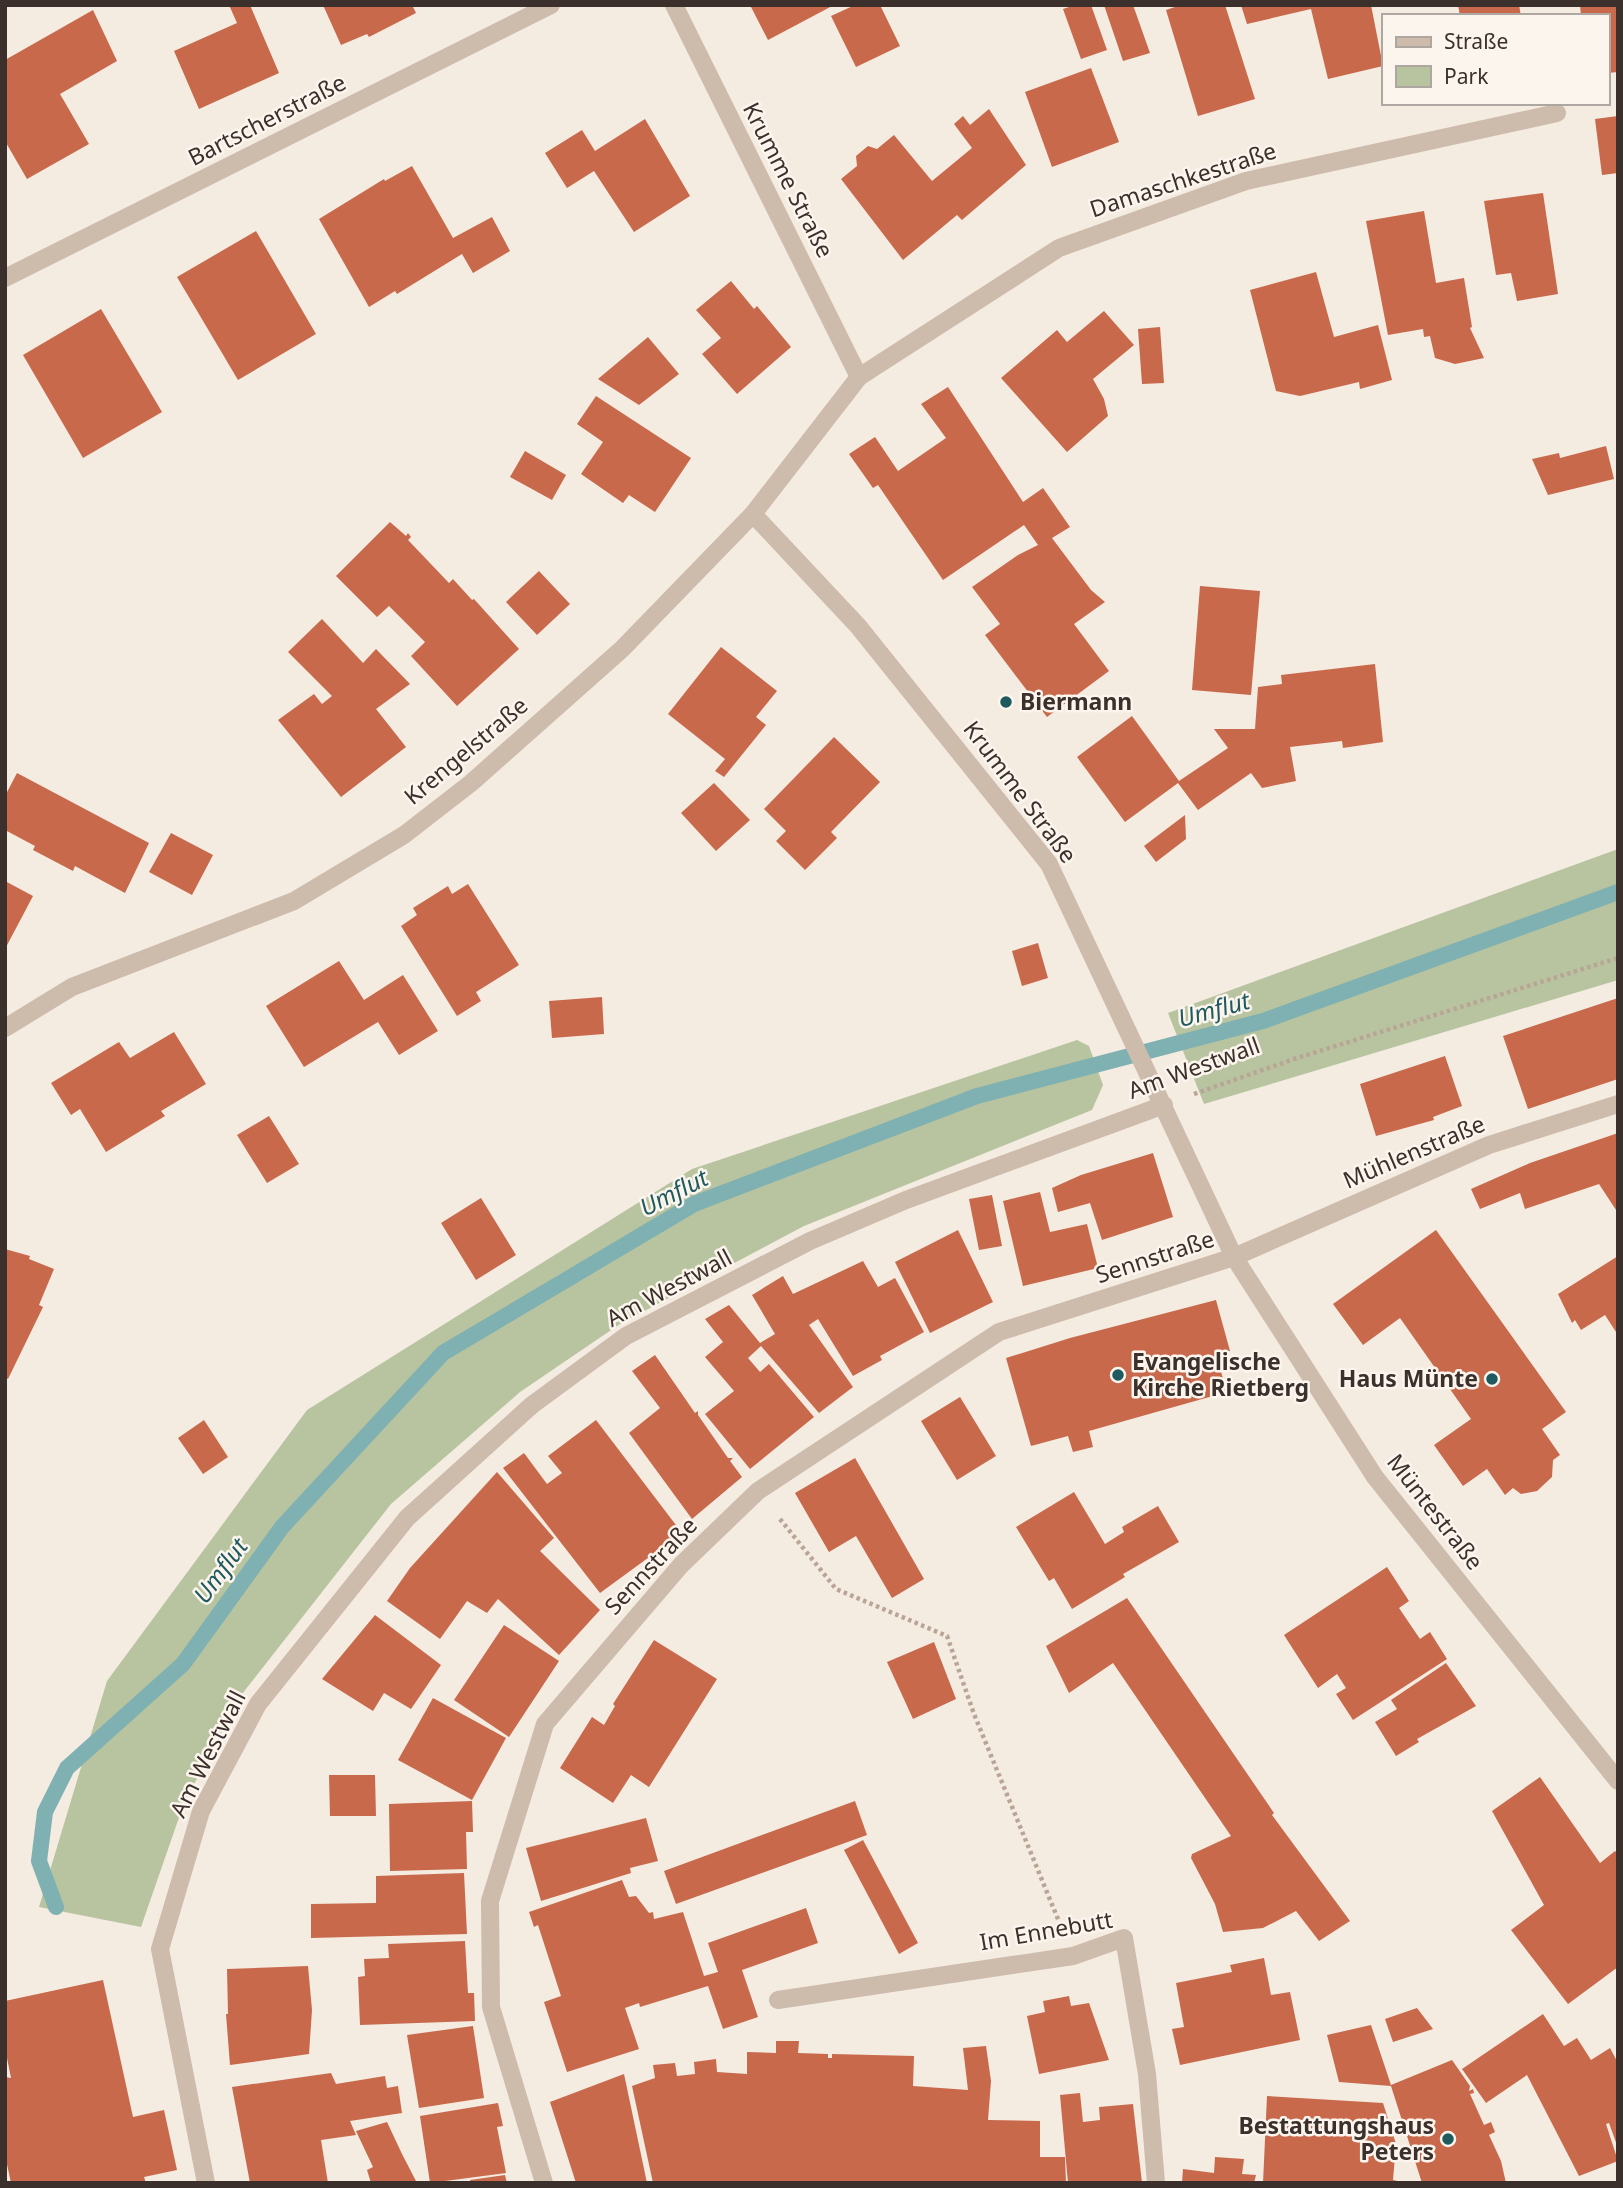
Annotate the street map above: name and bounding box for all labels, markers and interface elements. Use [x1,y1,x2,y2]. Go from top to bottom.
legend [1382,14,1609,105]
text: Straße [1444,27,1508,55]
text: Park [1444,62,1489,90]
street label: Bartscherstraße [182,66,351,173]
street label: Krumme Straße [736,96,842,263]
street label: Damaschkestraße [1085,134,1280,224]
place label: Biermann [1020,685,1132,717]
street label: Krengelstraße [397,689,534,811]
marker: Biermann [998,694,1014,710]
street label: Krumme Straße [957,714,1085,869]
water label: Umflut [1174,983,1254,1034]
street label: Am Westwall [1123,1028,1264,1106]
street label: Mühlenstraße [1338,1107,1489,1195]
water label: Umflut [633,1160,714,1223]
street label: Sennstraße [1091,1222,1218,1290]
street label: Am Westwall [600,1241,737,1334]
place label: Evangelische Kirche Rietberg [1132,1345,1309,1403]
place label: Haus Münte [1339,1362,1478,1394]
marker: Evangelische Kirche Rietberg [1110,1367,1126,1383]
marker: Haus Münte [1484,1371,1500,1387]
street label: Müntestraße [1380,1447,1491,1576]
street label: Sennstraße [597,1510,704,1621]
water label: Umflut [185,1530,255,1609]
street label: Am Westwall [161,1685,253,1822]
street label: Im Ennebutt [977,1903,1115,1957]
place label: Bestattungshaus Peters [1239,2109,1434,2167]
marker: Bestattungshaus Peters [1440,2131,1456,2147]

